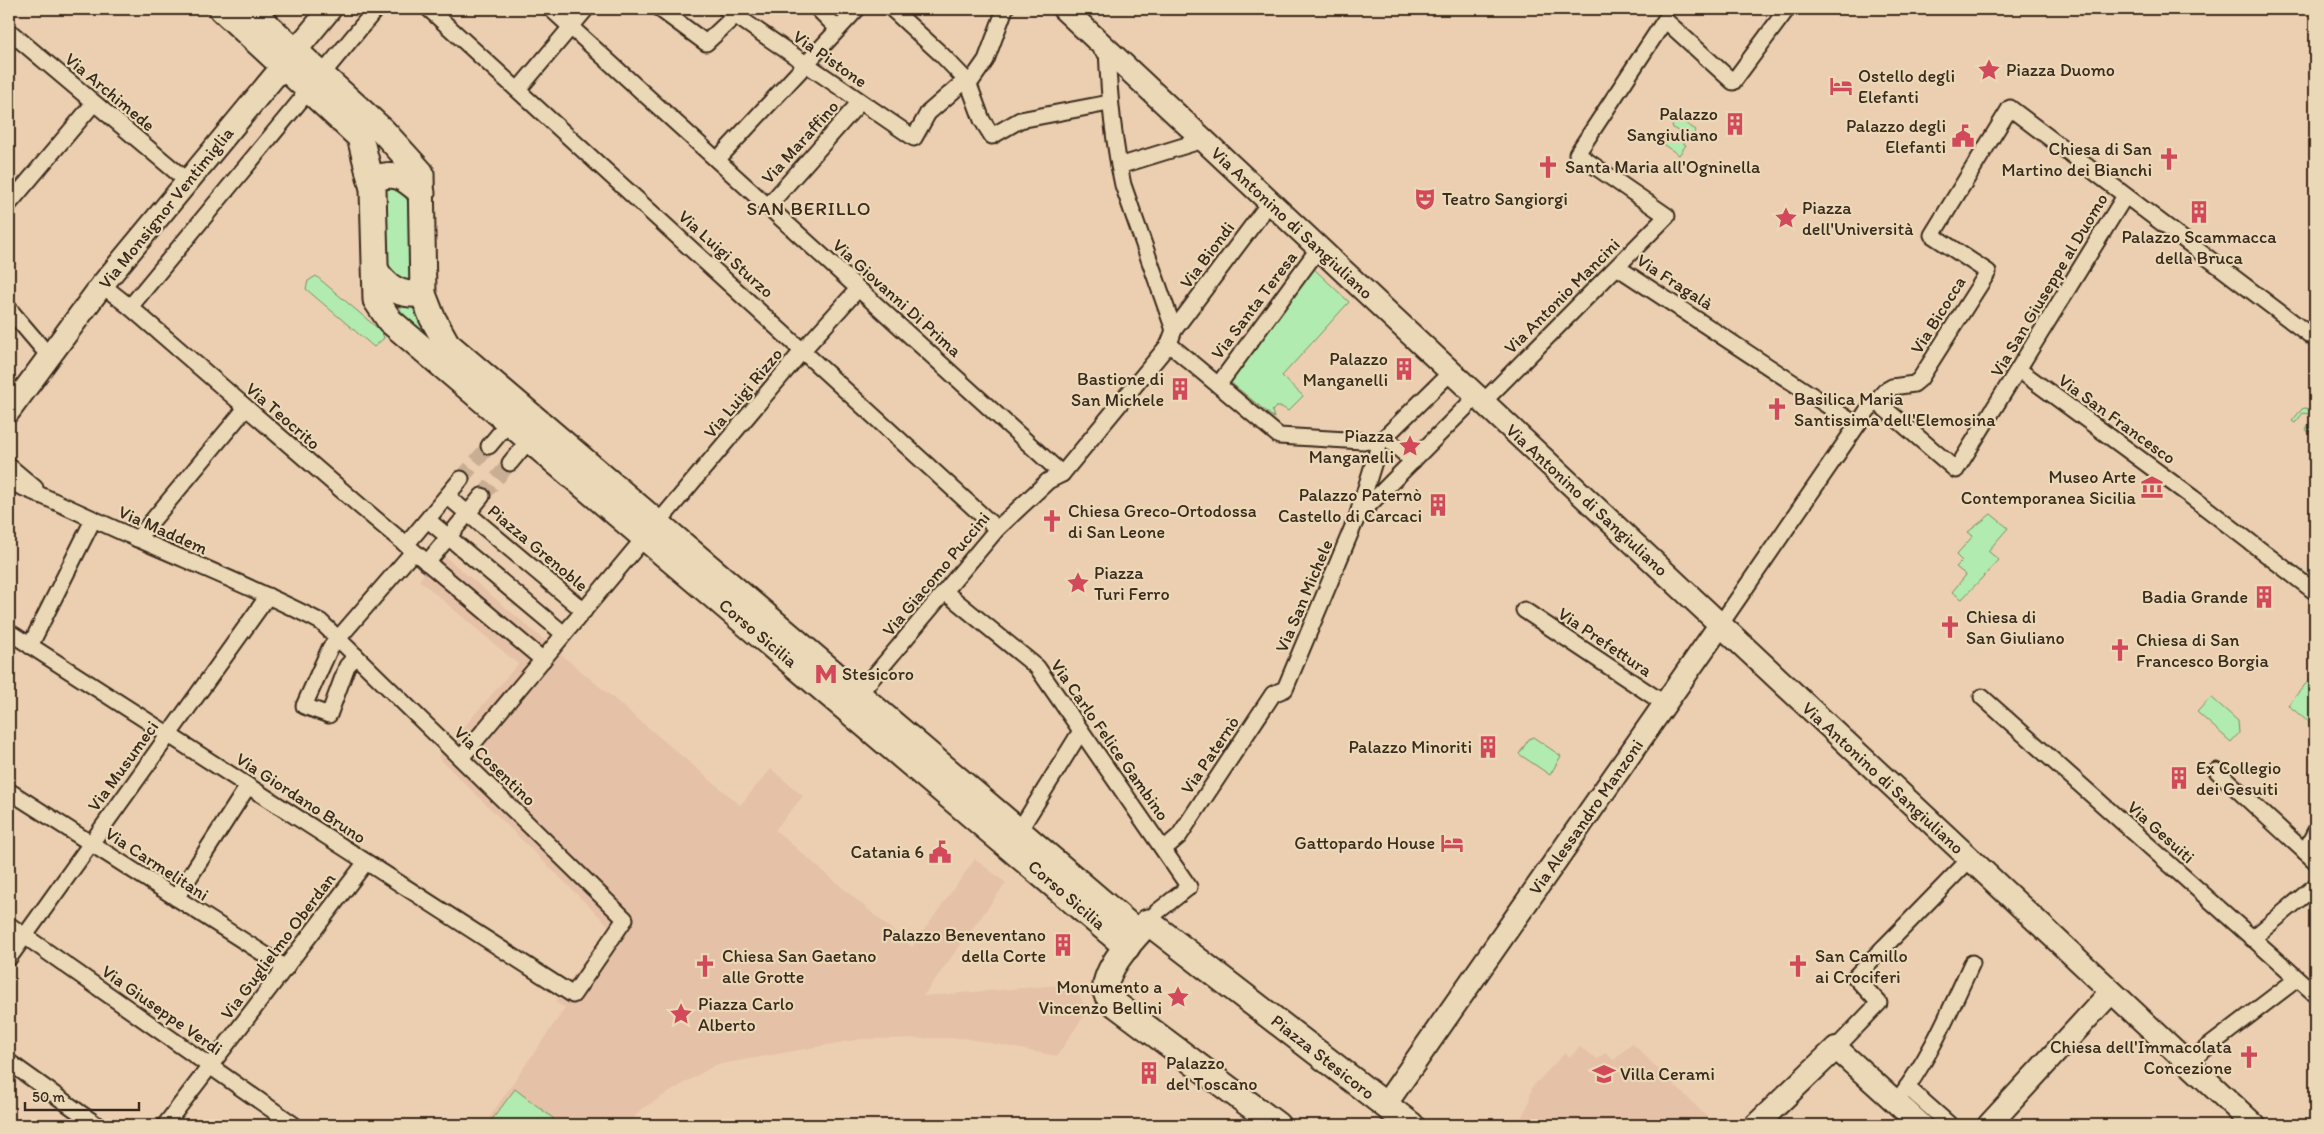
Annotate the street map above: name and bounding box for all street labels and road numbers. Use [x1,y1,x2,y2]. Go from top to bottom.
street label: Via Pistone [789,25,871,93]
street label: Via Archimede [60,48,160,136]
street label: Via Maraffino [757,96,843,188]
street label: Via Monsignor Ventimiglia [94,122,239,293]
street label: Via Antonino di Sangiuliano [1206,142,1378,304]
street label: Via San Giuseppe al Duomo [1985,189,2113,381]
street label: Via Luigi Sturzo [674,205,778,303]
street label: Via Biondi [1175,217,1239,293]
street label: Via Antonio Mancini [1499,233,1625,359]
street label: Via Giovanni Di Prima [828,234,967,362]
street label: Via Santa Teresa [1206,246,1302,363]
street label: Via Fragalà [1633,249,1718,315]
street label: Via Bicocca [1906,272,1971,358]
street label: Via Luigi Rizzo [699,343,787,443]
street label: Via San Francesco [2054,369,2180,469]
street label: Via Teocrito [241,378,325,454]
street label: Via Antonino di Sangiuliano [1501,419,1673,581]
street label: Piazza Grenoble [483,500,593,596]
street label: Via Maddem [115,501,211,559]
street label: Via Giacomo Puccini [878,507,994,641]
street label: Via San Michele [1270,536,1338,656]
street label: Corso Sicilia [714,594,802,673]
street label: Via Prefettura [1554,602,1657,682]
street label: Via Carlo Felice Gambino [1046,655,1174,825]
street label: Via Antonino di Sangiuliano [1797,697,1969,859]
street label: Via Paternò [1176,712,1244,798]
street label: Via Musumeci [83,716,163,816]
street label: Via Cosentino [449,721,541,811]
street label: Via Alessandro Manzoni [1524,735,1648,899]
street label: Via Giordano Bruno [232,748,370,848]
street label: Via Gesuiti [2123,796,2199,868]
street label: Via Carmelitani [101,822,213,906]
street label: Corso Sicilia [1024,855,1111,935]
street label: Via Guglielmo Oberdan [216,868,341,1024]
street label: Via Giuseppe Verdi [97,960,227,1060]
street label: Piazza Stesicoro [1267,1010,1379,1104]

